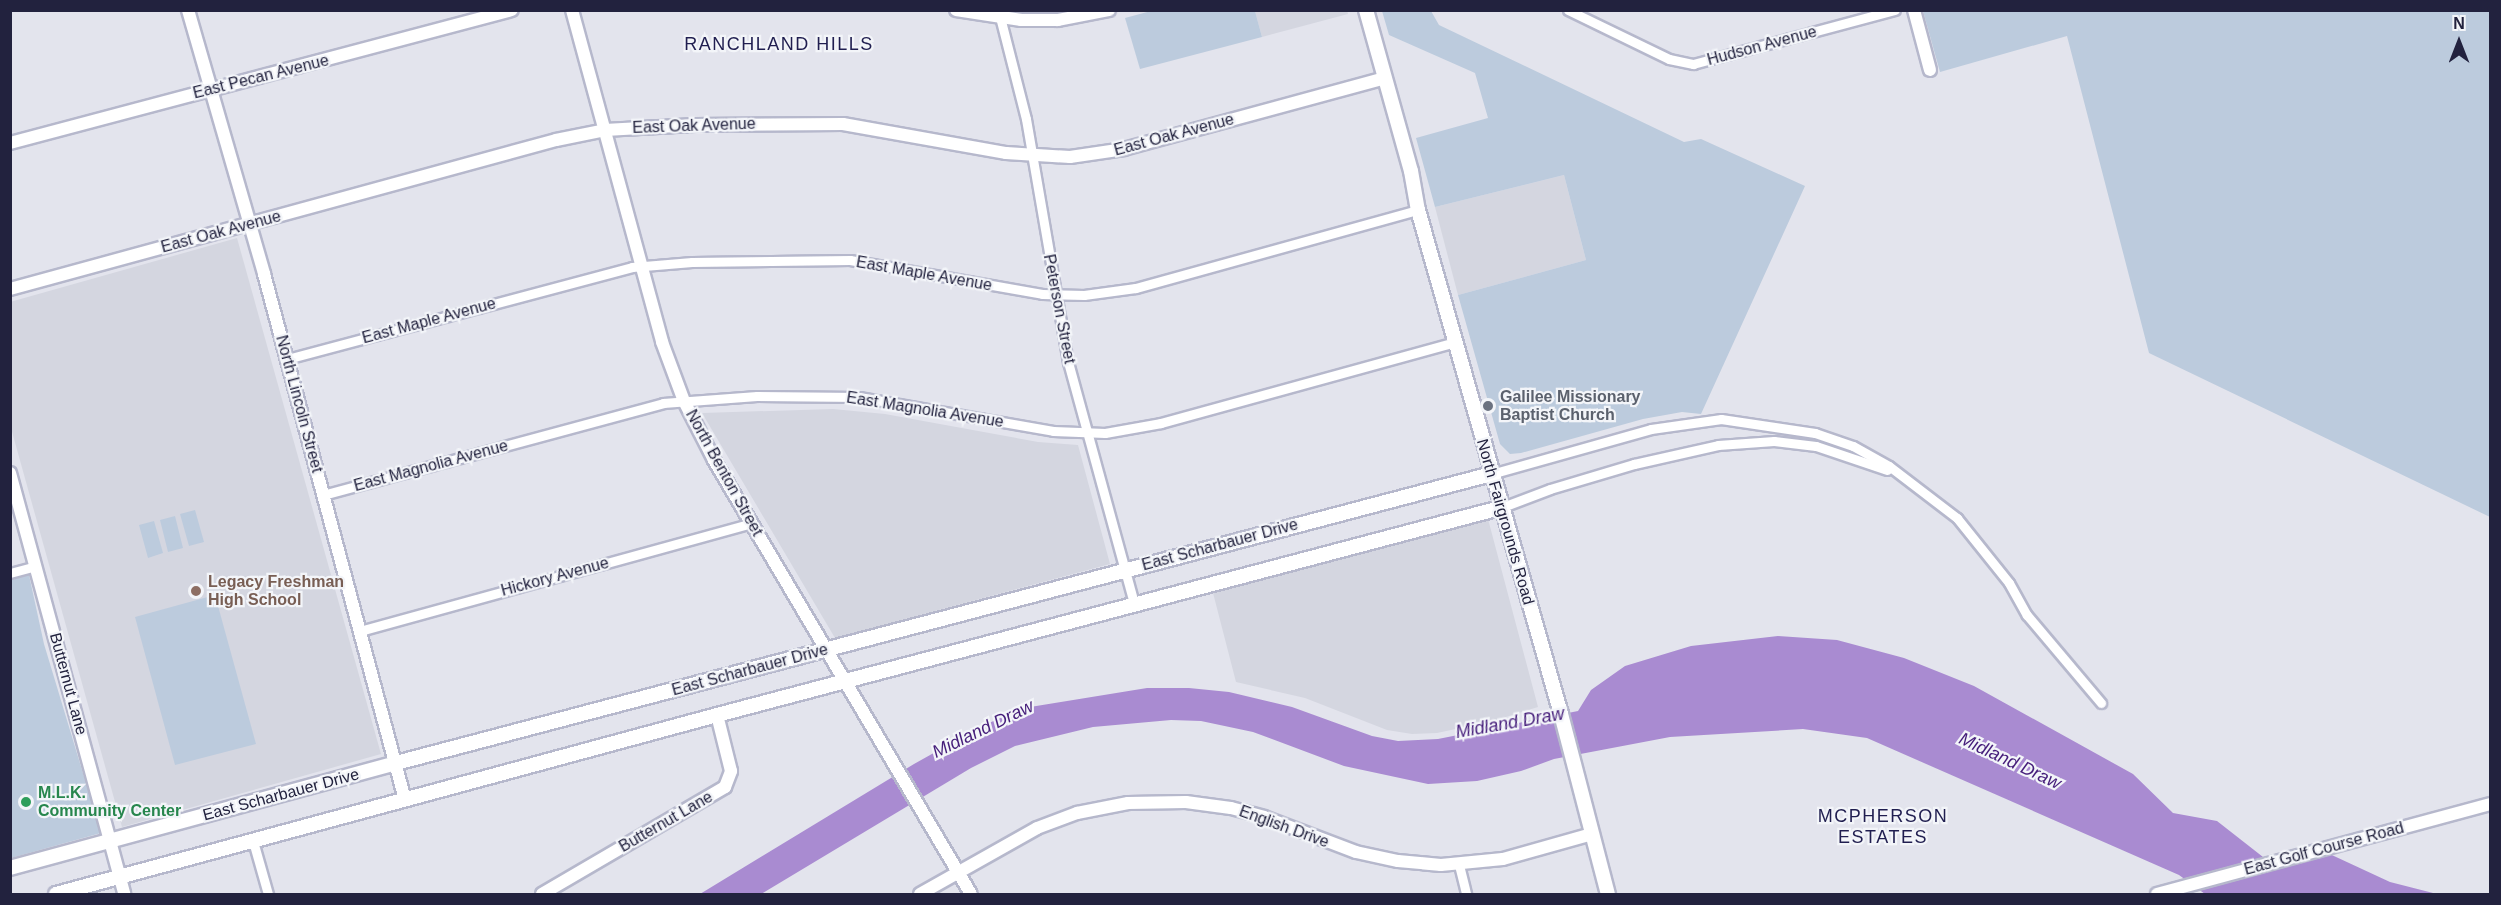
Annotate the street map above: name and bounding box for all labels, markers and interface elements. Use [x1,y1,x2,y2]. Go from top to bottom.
north arrow [2429,12,2489,72]
text: N [2453,15,2465,32]
street label: Hudson Avenue [1705,22,1819,70]
district label: RANCHLAND HILLS [684,33,874,55]
street label: East Pecan Avenue [191,51,331,103]
street label: East Oak Avenue [1112,110,1236,160]
street label: East Oak Avenue [632,114,756,138]
street label: East Oak Avenue [159,207,283,257]
street label: East Maple Avenue [854,253,994,295]
street label: Peterson Street [1039,253,1079,365]
street label: East Maple Avenue [360,294,498,348]
street label: North Lincoln Street [271,333,327,475]
place label: Galilee Missionary Baptist Church [1500,387,1641,425]
street label: East Magnolia Avenue [845,388,1005,432]
marker: Galilee Missionary Baptist Church [1481,399,1495,413]
street label: North Benton Street [681,407,767,539]
street label: East Magnolia Avenue [351,436,511,496]
street label: North Fairgrounds Road [1472,437,1538,607]
street label: East Scharbauer Drive [1140,515,1300,575]
street label: Hickory Avenue [499,553,611,601]
place label: Legacy Freshman High School [208,572,344,610]
marker: Legacy Freshman High School [189,584,203,598]
street label: Butternut Lane [45,631,91,737]
street label: East Scharbauer Drive [670,640,830,700]
water label: Midland Draw [929,695,1037,763]
water label: Midland Draw [1454,703,1566,743]
water label: Midland Draw [1956,728,2064,794]
street label: East Scharbauer Drive [201,765,361,825]
place label: M.L.K. Community Center [38,783,181,821]
street label: Butternut Lane [616,787,716,857]
marker: M.L.K. Community Center [19,795,33,809]
street label: English Drive [1236,802,1332,852]
district label: MCPHERSON ESTATES [1818,806,1948,848]
street label: East Golf Course Road [2242,818,2406,880]

